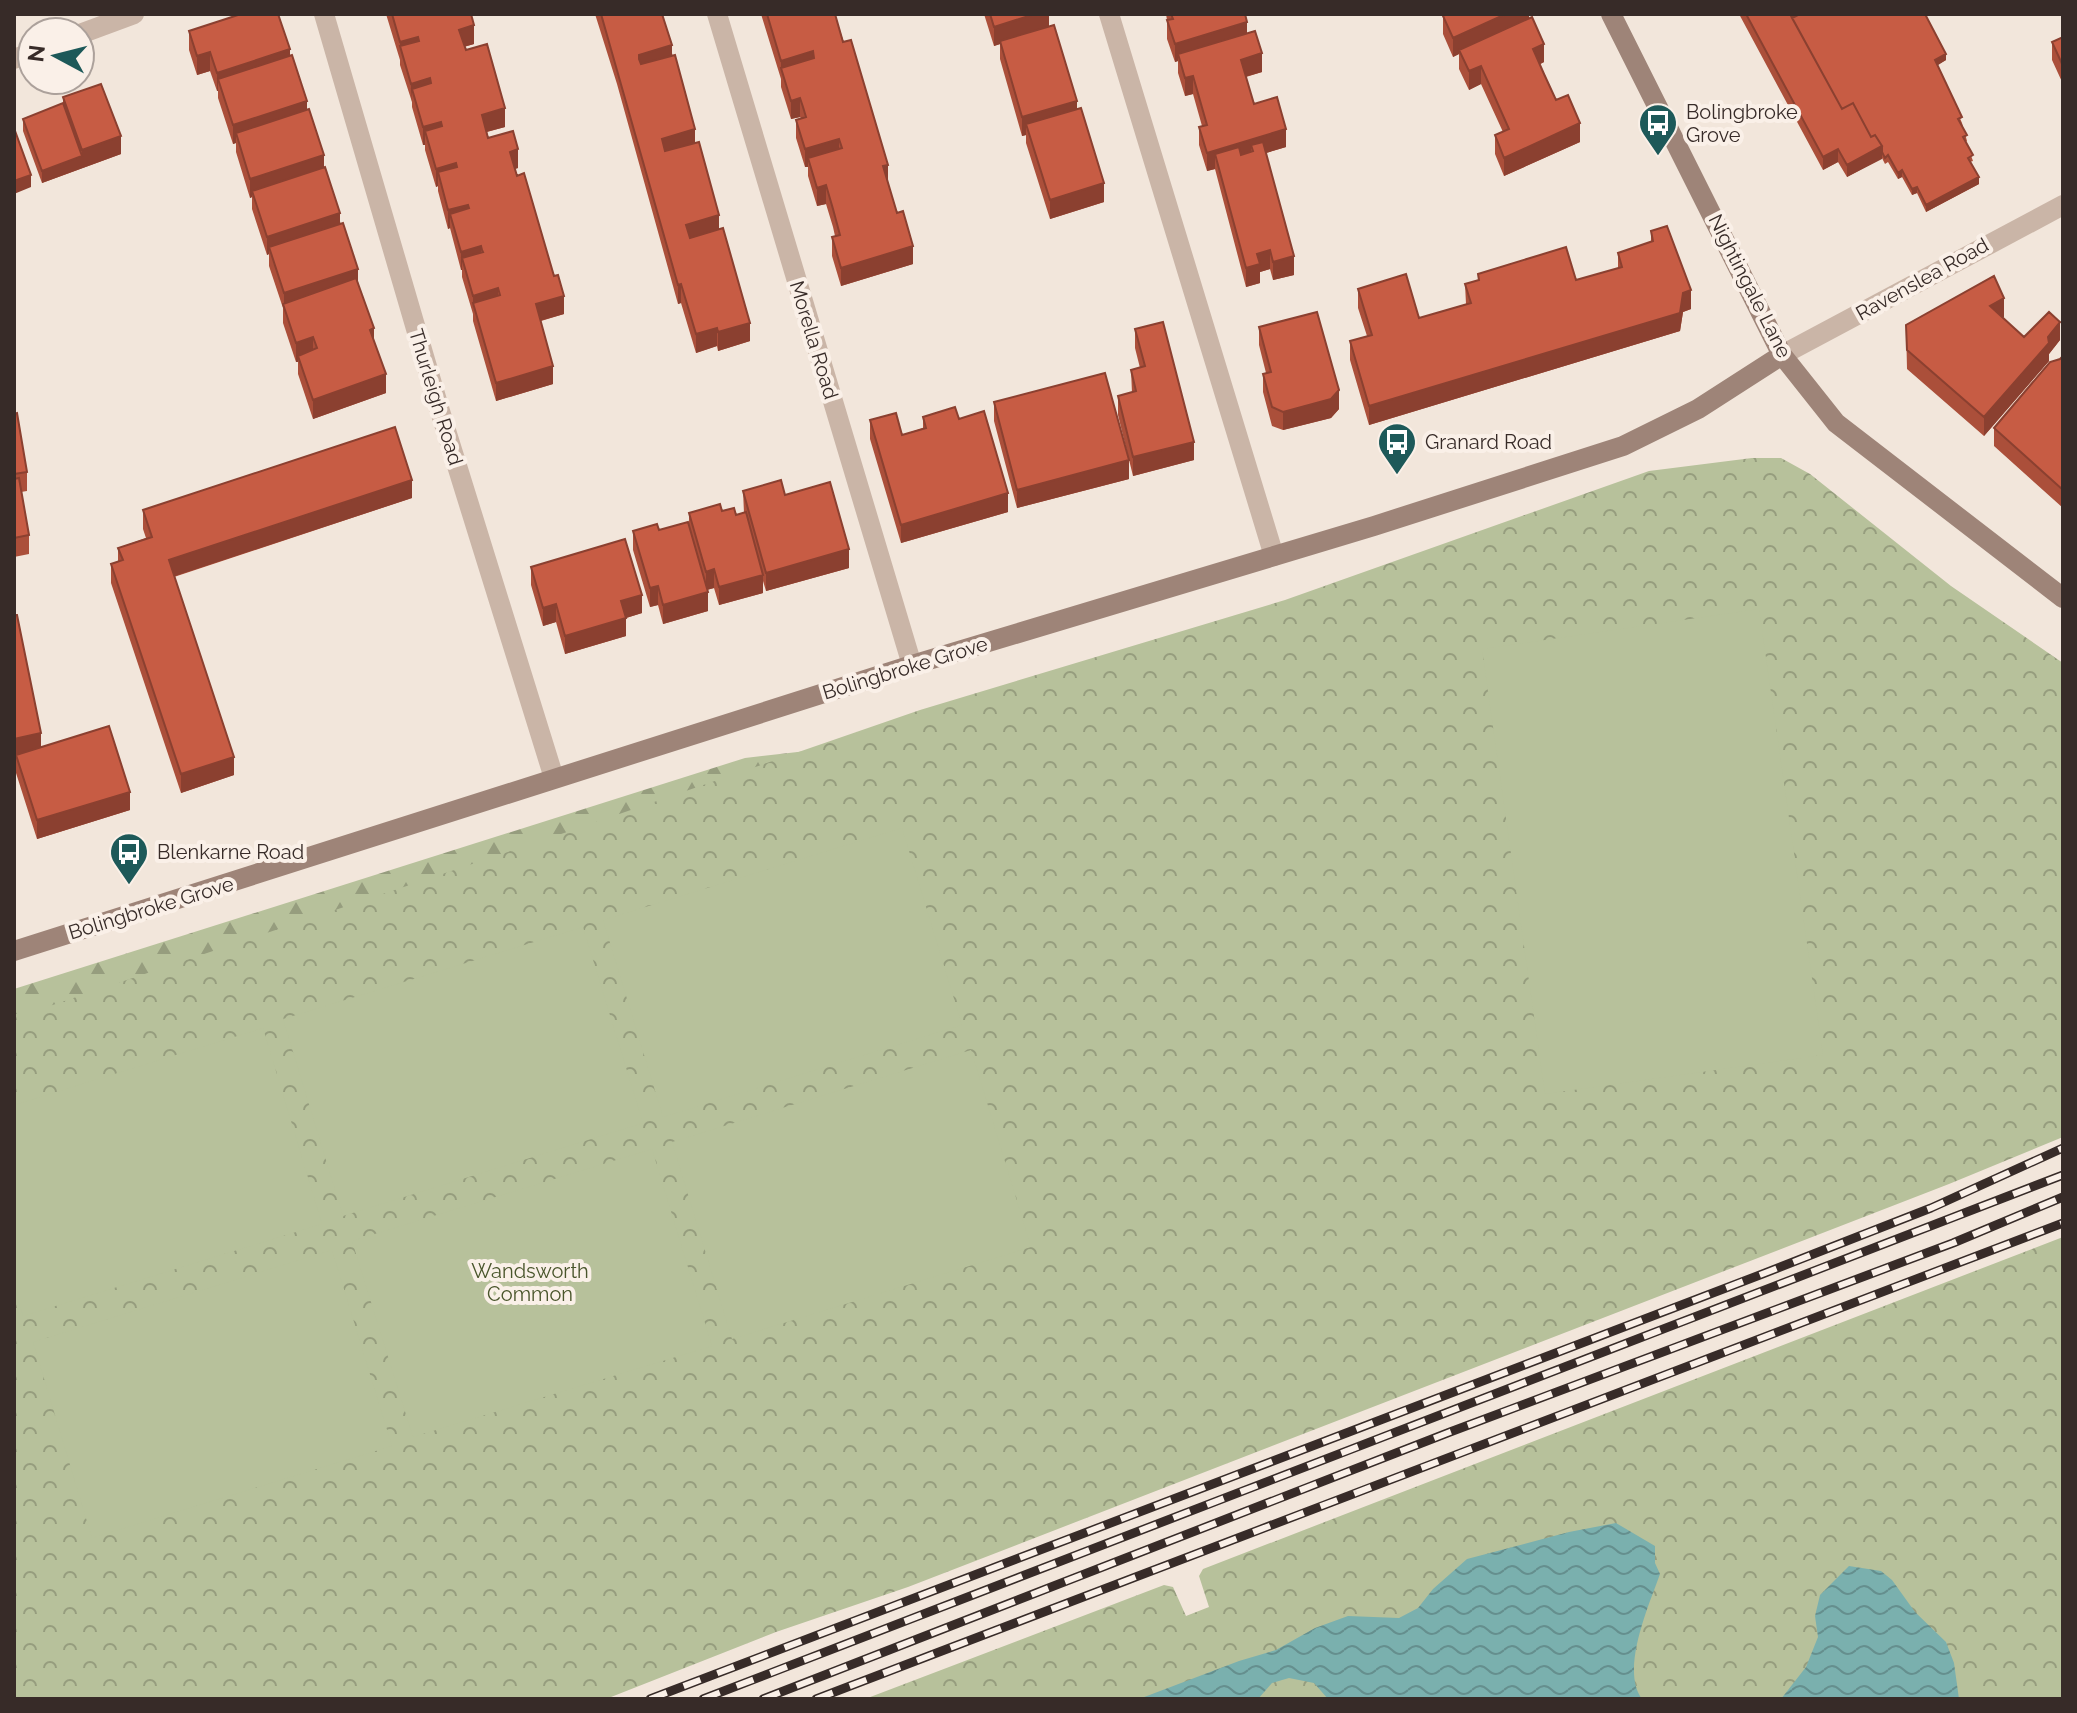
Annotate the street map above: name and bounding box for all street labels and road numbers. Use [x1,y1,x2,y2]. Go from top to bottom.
street label: Nightingale Lane [1703,210,1797,362]
street label: Ravenslea Road [1851,233,1993,325]
street label: Morella Road [785,278,843,402]
street label: Thurleigh Road [404,326,468,468]
street label: Bolingbroke Grove [819,631,991,705]
street label: Bolingbroke Grove [65,871,237,945]

